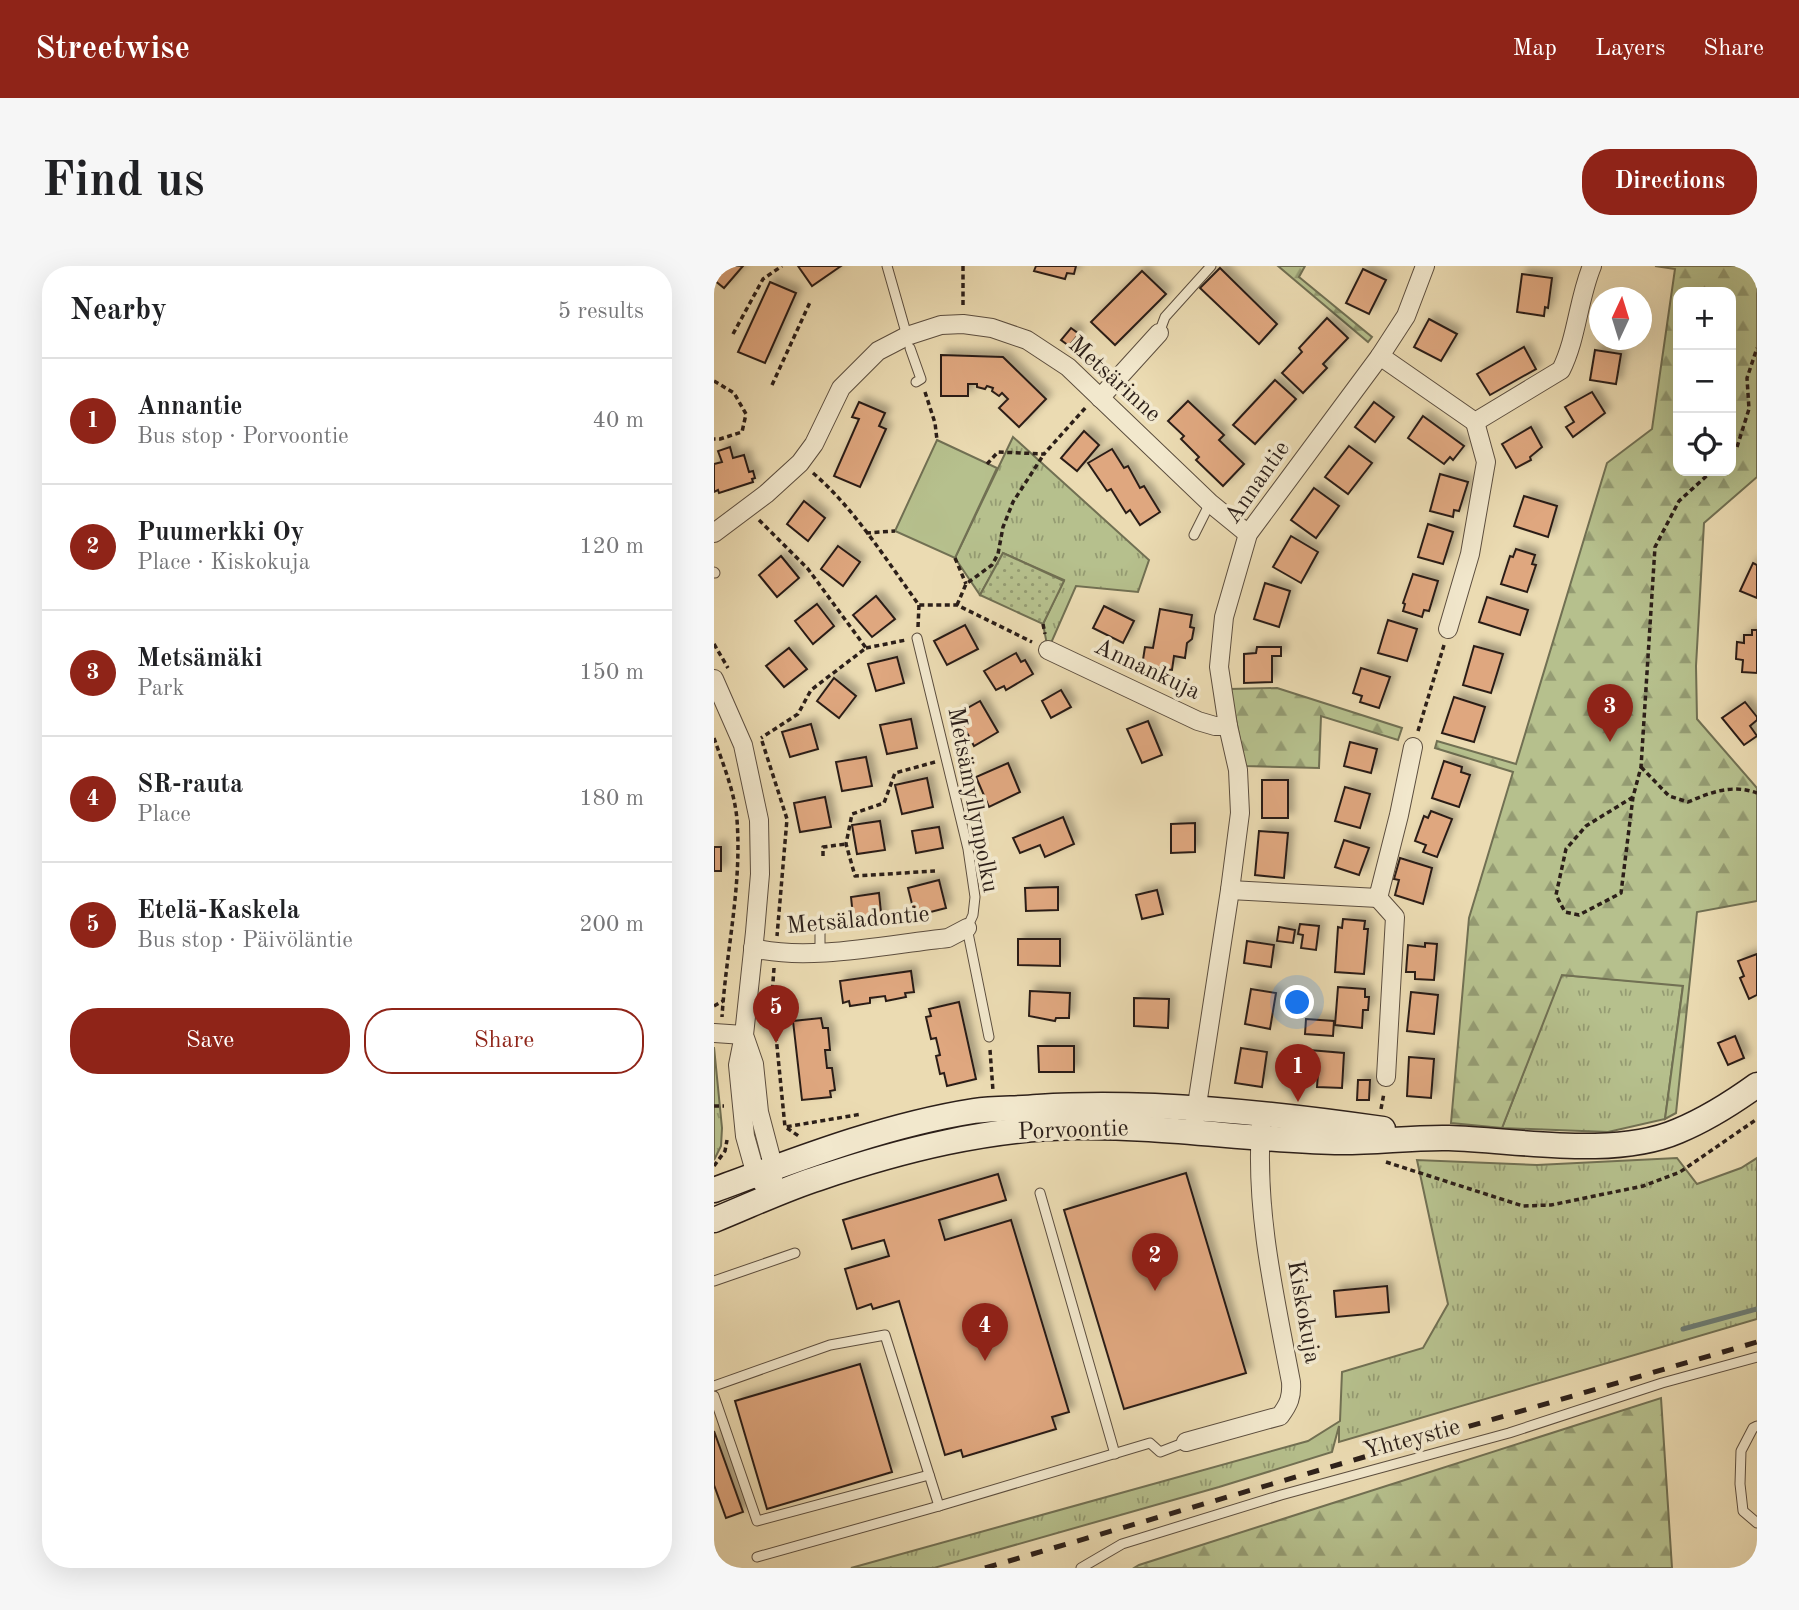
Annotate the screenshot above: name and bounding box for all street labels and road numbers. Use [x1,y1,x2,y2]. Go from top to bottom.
street label: Metsärinne [1063,333,1165,427]
street label: Annantie [1221,437,1295,529]
street label: Annankuja [1090,635,1204,705]
street label: Metsämyllynpolku [942,705,1002,895]
street label: Metsäladontie [785,903,931,939]
street label: Porvoontie [1017,1117,1129,1145]
street label: Kiskokuja [1282,1259,1324,1366]
street label: Yhteystie [1361,1416,1463,1464]

